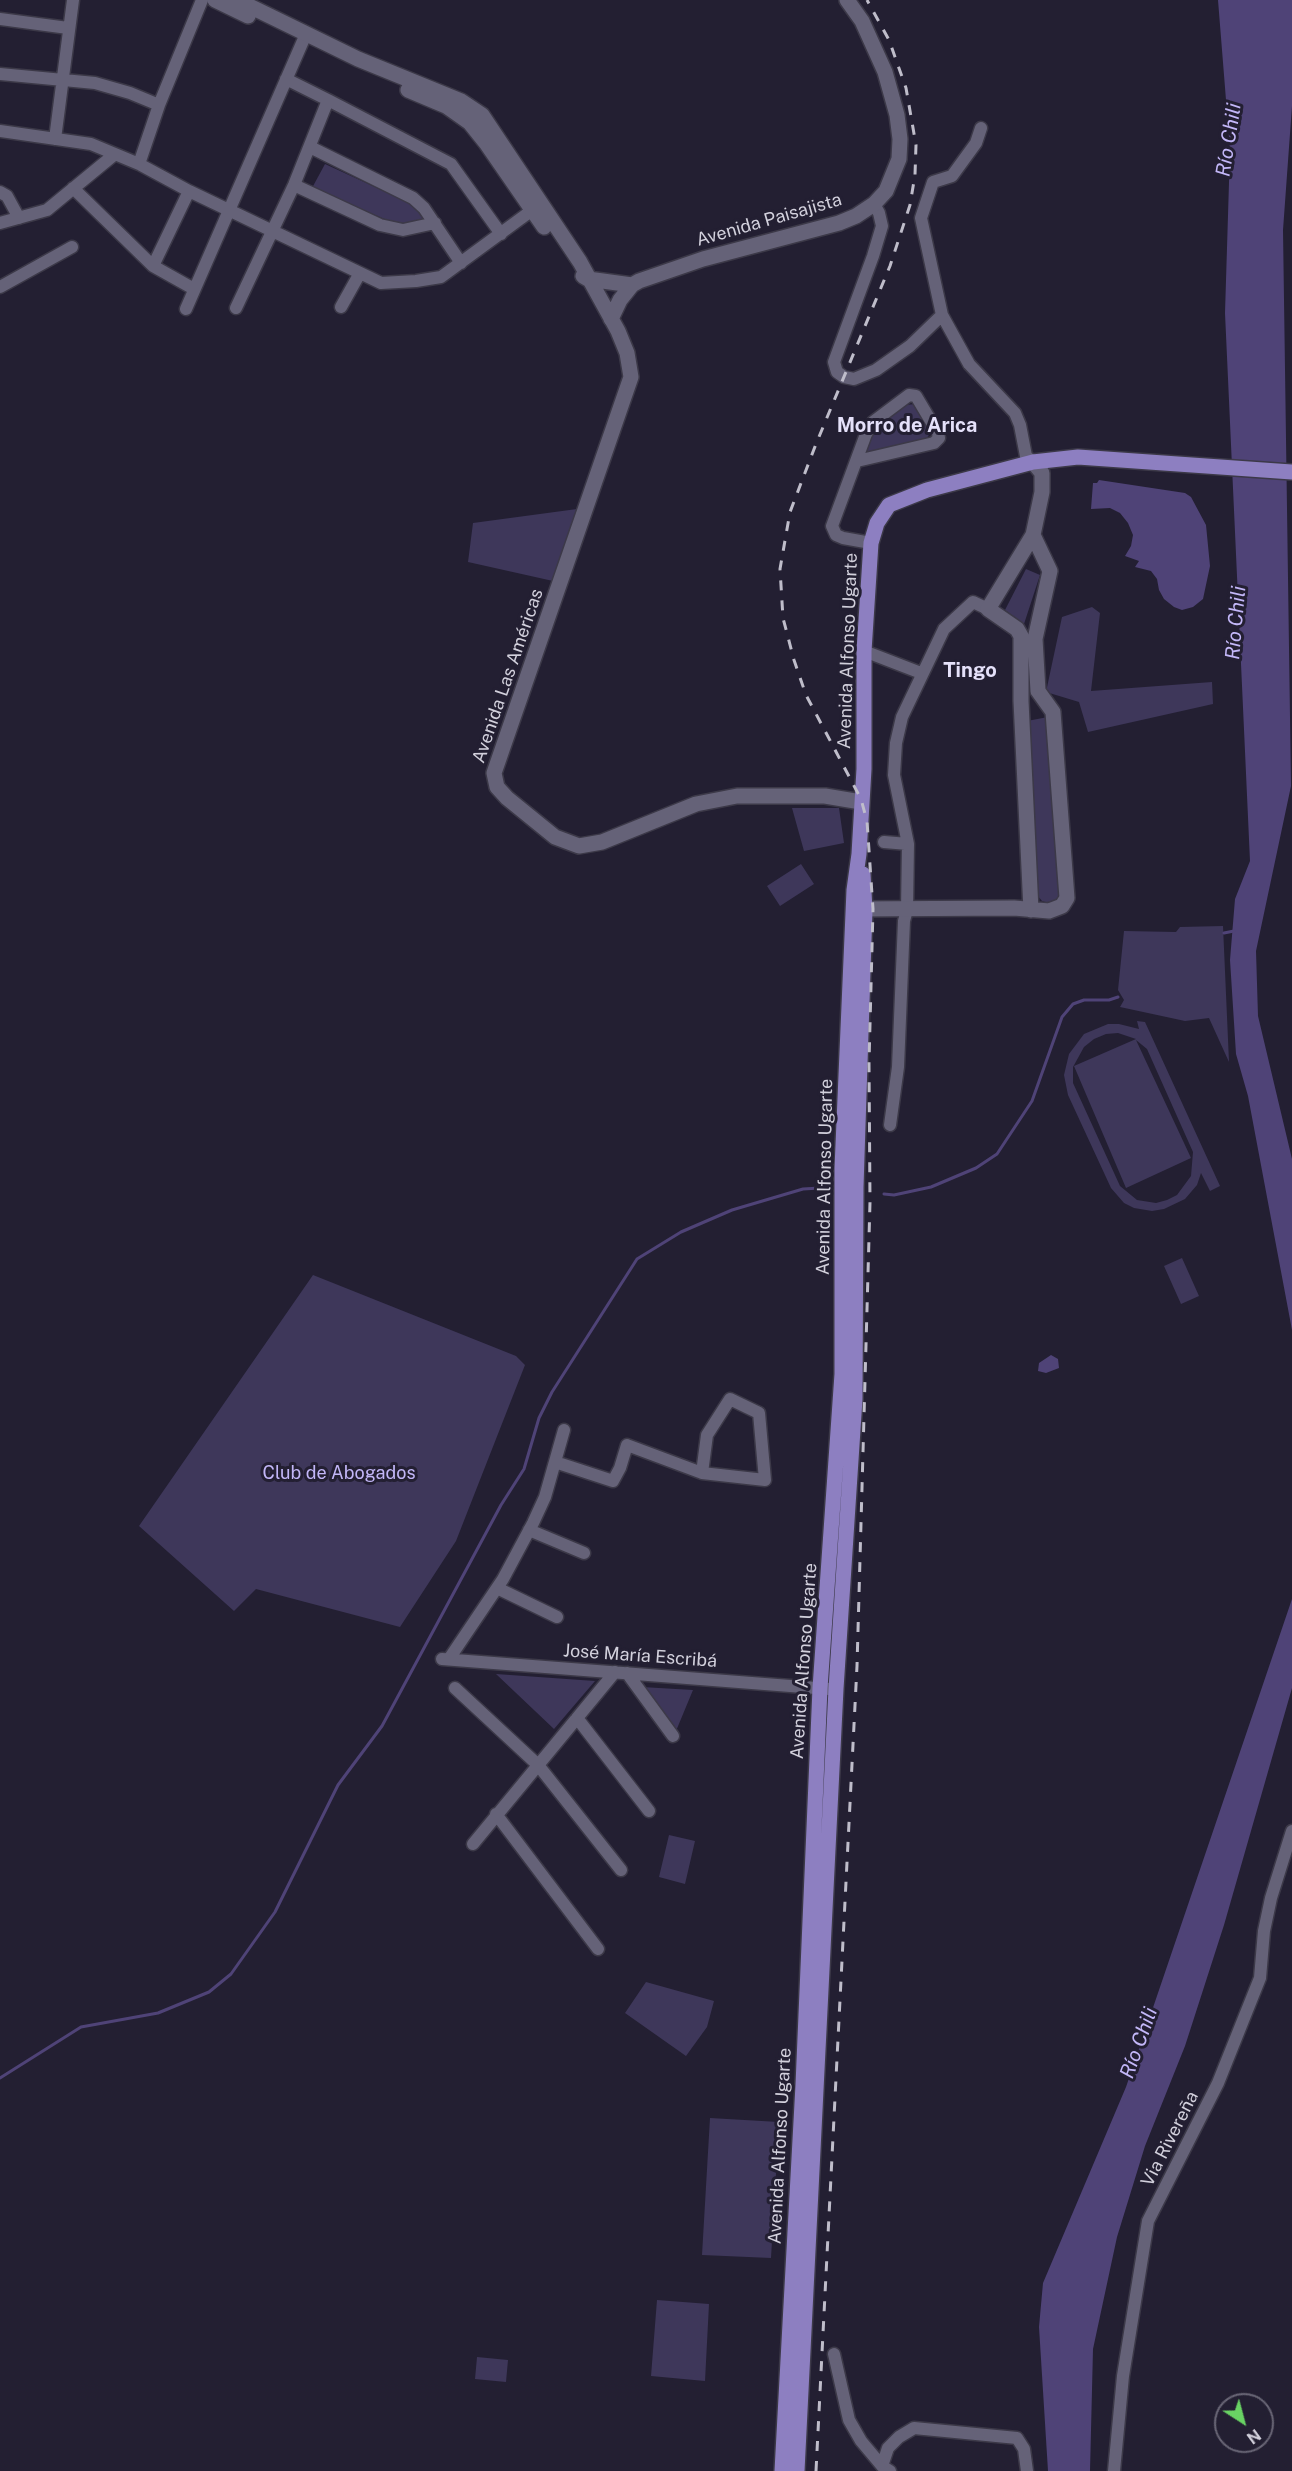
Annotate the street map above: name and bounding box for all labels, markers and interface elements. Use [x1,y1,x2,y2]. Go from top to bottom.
water label: Río Chili [1211,102,1247,178]
street label: Avenida Paisajista [694,189,844,251]
district label: Morro de Arica [837,414,977,438]
street label: Avenida Alfonso Ugarte [834,552,862,750]
water label: Río Chili [1221,585,1251,661]
street label: Avenida Las Américas [468,586,548,766]
district label: Tingo [943,659,997,683]
street label: Avenida Alfonso Ugarte [812,1079,838,1275]
park label: Club de Abogados [262,1462,416,1484]
street label: Avenida Alfonso Ugarte [786,1562,822,1760]
street label: José María Escribá [562,1640,718,1672]
water label: Río Chili [1115,2004,1163,2082]
street label: Avenida Alfonso Ugarte [764,2047,796,2245]
street label: Via Rivereña [1137,2088,1203,2190]
north arrow [1214,2393,1274,2453]
text: N [1243,2425,1264,2448]

